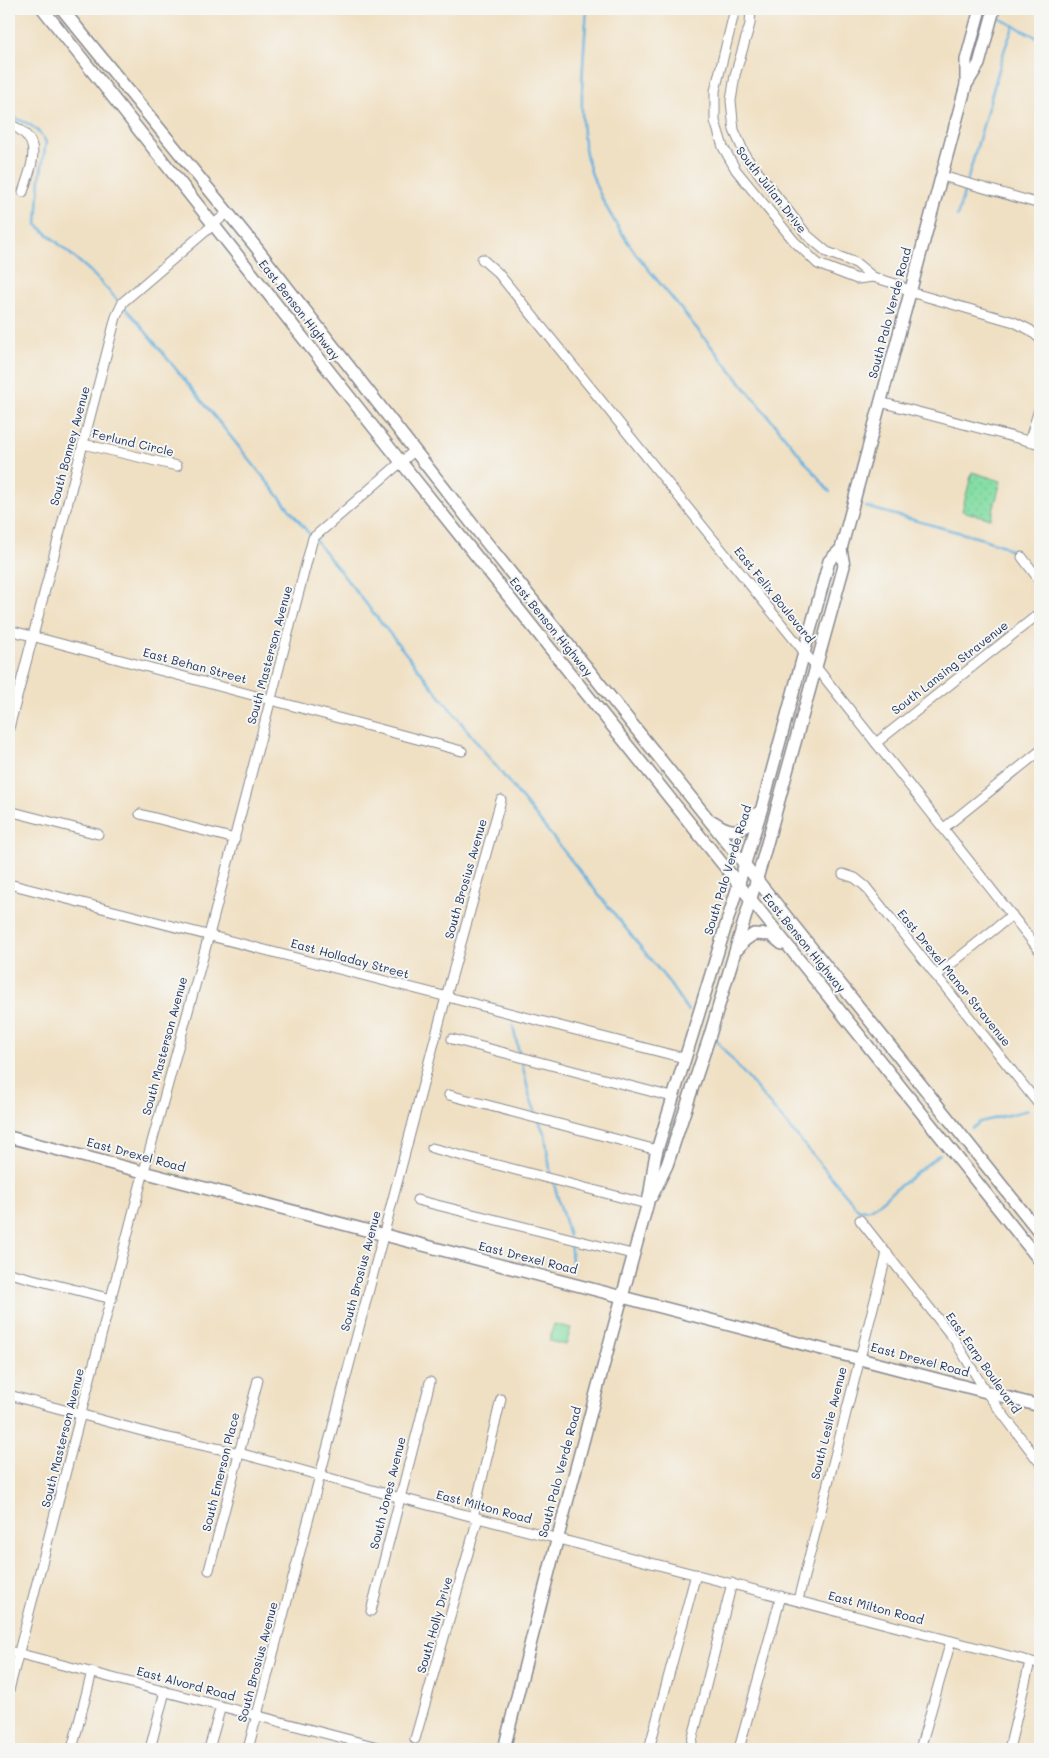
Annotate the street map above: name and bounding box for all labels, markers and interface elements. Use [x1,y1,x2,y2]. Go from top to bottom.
street label: South Julian Drive [733,143,811,236]
street label: South Palo Verde Road [864,245,914,380]
street label: East Benson Highway [256,256,344,363]
street label: South Bonney Avenue [45,384,93,507]
street label: Ferlund Circle [91,425,176,459]
street label: East Felix Boulevard [731,543,819,646]
street label: East Benson Highway [507,573,597,679]
street label: South Masterson Avenue [243,584,295,726]
street label: South Lansing Stravenue [888,617,1011,718]
street label: East Behan Street [141,643,249,687]
street label: South Palo Verde Road [700,802,755,937]
street label: South Brosius Avenue [440,817,490,941]
street label: East Benson Highway [760,889,850,995]
street label: East Drexel Manor Stravenue [894,905,1015,1049]
street label: East Holladay Street [289,935,411,982]
street label: South Masterson Avenue [138,975,190,1117]
street label: East Drexel Road [85,1133,188,1175]
street label: South Brosius Avenue [336,1209,384,1333]
street label: East Drexel Road [477,1237,580,1277]
street label: East Earp Boulevard [943,1309,1025,1416]
street label: East Drexel Road [869,1338,972,1380]
street label: South Leslie Avenue [806,1365,850,1481]
street label: South Masterson Avenue [37,1366,87,1509]
street label: South Palo Verde Road [534,1404,584,1539]
street label: South Emerson Place [198,1411,243,1533]
street label: South Jones Avenue [365,1435,409,1551]
street label: East Milton Road [435,1486,534,1527]
street label: South Holly Drive [413,1575,455,1675]
street label: East Milton Road [827,1587,926,1628]
street label: South Brosius Avenue [233,1600,281,1724]
street label: East Alvord Road [135,1662,238,1704]

